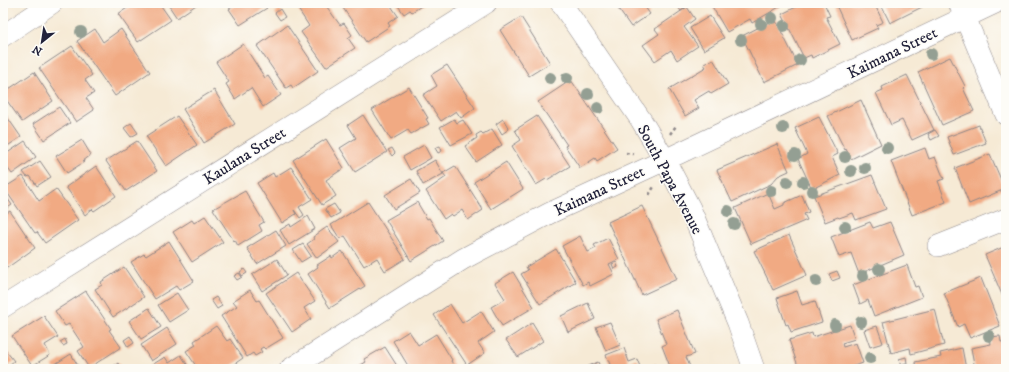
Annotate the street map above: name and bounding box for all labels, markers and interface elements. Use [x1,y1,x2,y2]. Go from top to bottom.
north arrow [22,22,62,62]
street label: Kaimana Street [844,23,941,83]
text: N [30,41,45,58]
street label: South Papa Avenue [633,121,708,238]
street label: Kaulana Street [199,123,290,189]
street label: Kaimana Street [551,161,648,221]

